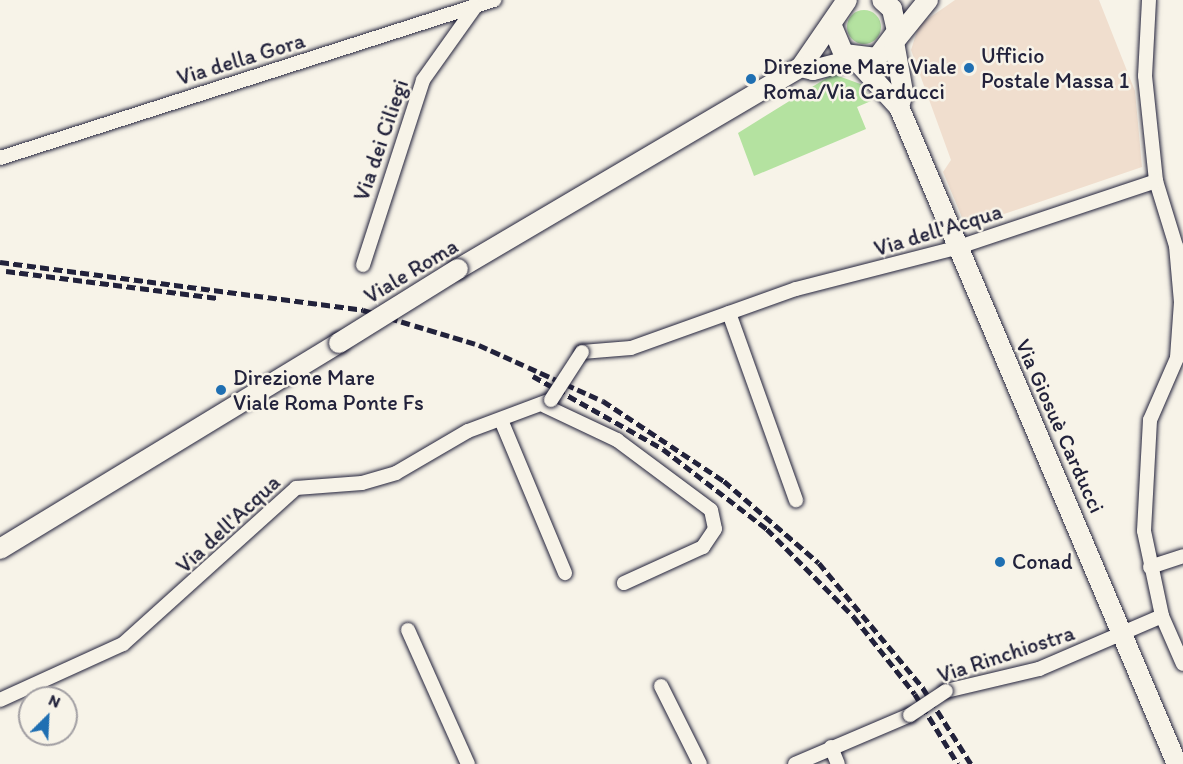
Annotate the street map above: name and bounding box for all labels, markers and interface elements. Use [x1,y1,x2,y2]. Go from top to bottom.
street label: Via della Gora [174,27,308,91]
place label: Ufficio Postale Massa 1 [981,42,1129,94]
place label: Direzione Mare Viale Roma/Via Carducci [763,53,956,104]
marker: Ufficio Postale Massa 1 [962,61,976,75]
marker: Direzione Mare Viale Roma/Via Carducci [744,72,758,86]
street label: Via dei Ciliegi [348,76,414,204]
street label: Via dell'Acqua [871,198,1005,262]
street label: Viale Roma [359,233,463,309]
street label: Via Giosuè Carducci [1010,335,1110,517]
place label: Direzione Mare Viale Roma Ponte Fs [233,364,423,416]
marker: Direzione Mare Viale Roma Ponte Fs [214,383,228,397]
street label: Via dell'Acqua [171,469,285,579]
place label: Conad [1012,549,1072,575]
marker: Conad [993,555,1007,569]
street label: Via Rinchiostra [934,619,1078,689]
north arrow [18,686,78,746]
text: N [46,690,64,712]

